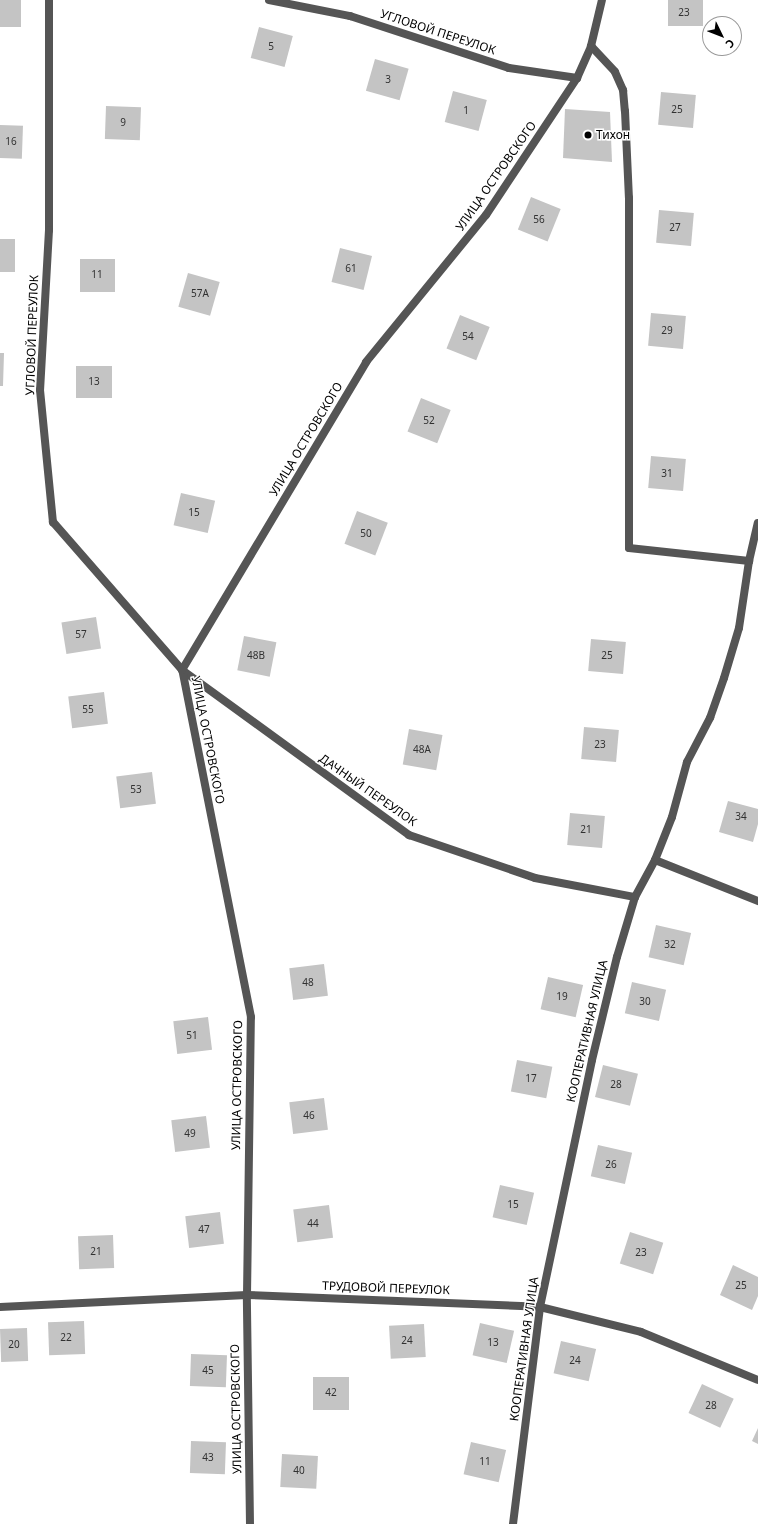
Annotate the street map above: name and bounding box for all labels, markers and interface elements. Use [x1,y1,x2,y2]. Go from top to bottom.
street label: УГЛОВОЙ ПЕРЕУЛОК [378,7,498,57]
house number: 23 [678,7,690,19]
north arrow [702,16,742,56]
text: С [723,36,738,52]
house number: 5 [268,41,274,53]
house number: 3 [385,74,391,86]
house number: 25 [671,104,683,116]
house number: 1 [463,105,469,117]
house number: 9 [120,117,126,129]
street label: УЛИЦА ОСТРОВСКОГО [453,119,539,233]
place label: Тихон [596,128,630,142]
marker: Тихон [583,130,593,140]
house number: 16 [5,136,17,148]
house number: 56 [533,214,545,226]
house number: 27 [669,222,681,234]
house number: 61 [345,263,357,275]
house number: 11 [91,269,103,281]
street label: УГЛОВОЙ ПЕРЕУЛОК [23,275,41,395]
house number: 57А [191,288,209,300]
house number: 29 [661,325,673,337]
house number: 54 [462,331,474,343]
house number: 13 [88,376,100,388]
street label: УЛИЦА ОСТРОВСКОГО [266,380,346,498]
house number: 52 [423,415,435,427]
house number: 31 [661,468,673,480]
house number: 15 [188,507,200,519]
house number: 50 [360,528,372,540]
house number: 57 [75,629,87,641]
house number: 48В [247,650,265,662]
house number: 25 [601,650,613,662]
street label: УЛИЦА ОСТРОВСКОГО [189,675,227,805]
house number: 55 [82,704,94,716]
house number: 23 [594,739,606,751]
house number: 48А [413,744,431,756]
street label: ДАЧНЫЙ ПЕРЕУЛОК [316,751,420,829]
house number: 53 [130,784,142,796]
house number: 34 [735,811,747,823]
house number: 21 [580,824,592,836]
house number: 32 [664,939,676,951]
street label: КООПЕРАТИВНАЯ УЛИЦА [564,958,610,1104]
house number: 48 [302,977,314,989]
house number: 19 [556,991,568,1003]
house number: 30 [639,996,651,1008]
street label: УЛИЦА ОСТРОВСКОГО [229,1020,245,1150]
house number: 51 [186,1030,198,1042]
house number: 17 [525,1073,537,1085]
house number: 28 [610,1079,622,1091]
house number: 46 [303,1110,315,1122]
house number: 49 [184,1128,196,1140]
house number: 26 [605,1159,617,1171]
house number: 15 [507,1199,519,1211]
house number: 44 [307,1218,319,1230]
house number: 47 [198,1224,210,1236]
house number: 21 [90,1246,102,1258]
house number: 23 [635,1247,647,1259]
street label: КООПЕРАТИВНАЯ УЛИЦА [507,1276,541,1422]
street label: ТРУДОВОЙ ПЕРЕУЛОК [322,1279,450,1297]
house number: 25 [735,1280,747,1292]
house number: 22 [60,1332,72,1344]
house number: 24 [401,1335,413,1347]
house number: 13 [487,1337,499,1349]
house number: 20 [8,1339,20,1351]
street label: УЛИЦА ОСТРОВСКОГО [228,1344,244,1474]
house number: 24 [569,1355,581,1367]
house number: 45 [202,1365,214,1377]
house number: 42 [325,1387,337,1399]
house number: 28 [705,1400,717,1412]
house number: 43 [202,1452,214,1464]
house number: 11 [479,1456,491,1468]
house number: 40 [293,1465,305,1477]

